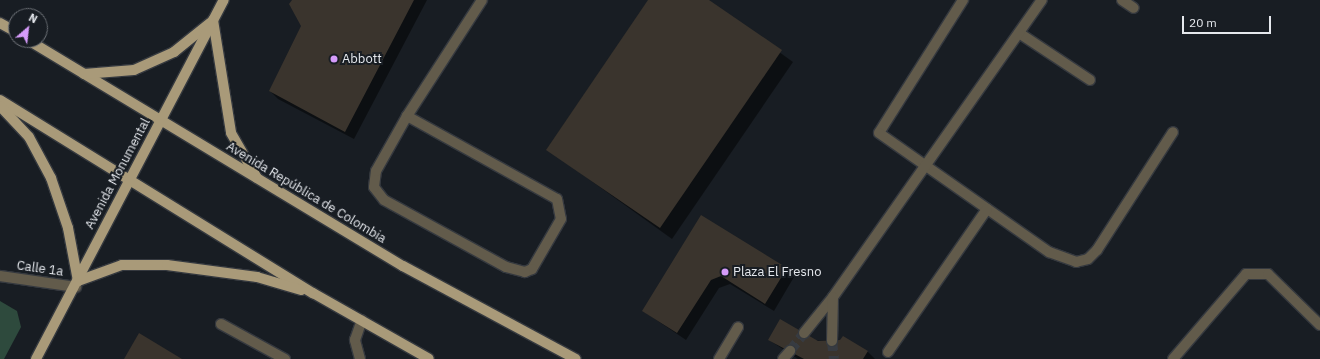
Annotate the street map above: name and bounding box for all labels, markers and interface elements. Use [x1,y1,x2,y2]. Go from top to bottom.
north arrow [8,8,48,48]
scale bar [1184,8,1273,34]
text: N [26,10,40,26]
text: 20 m [1189,15,1217,30]
place label: Abbott [342,51,382,67]
marker: Abbott [329,54,339,64]
street label: Avenida Monumental [82,116,154,232]
street label: Avenida República de Colombia [223,139,389,247]
street label: Calle 1a [16,258,64,280]
place label: Plaza El Fresno [733,264,821,280]
marker: Plaza El Fresno [720,267,730,277]

